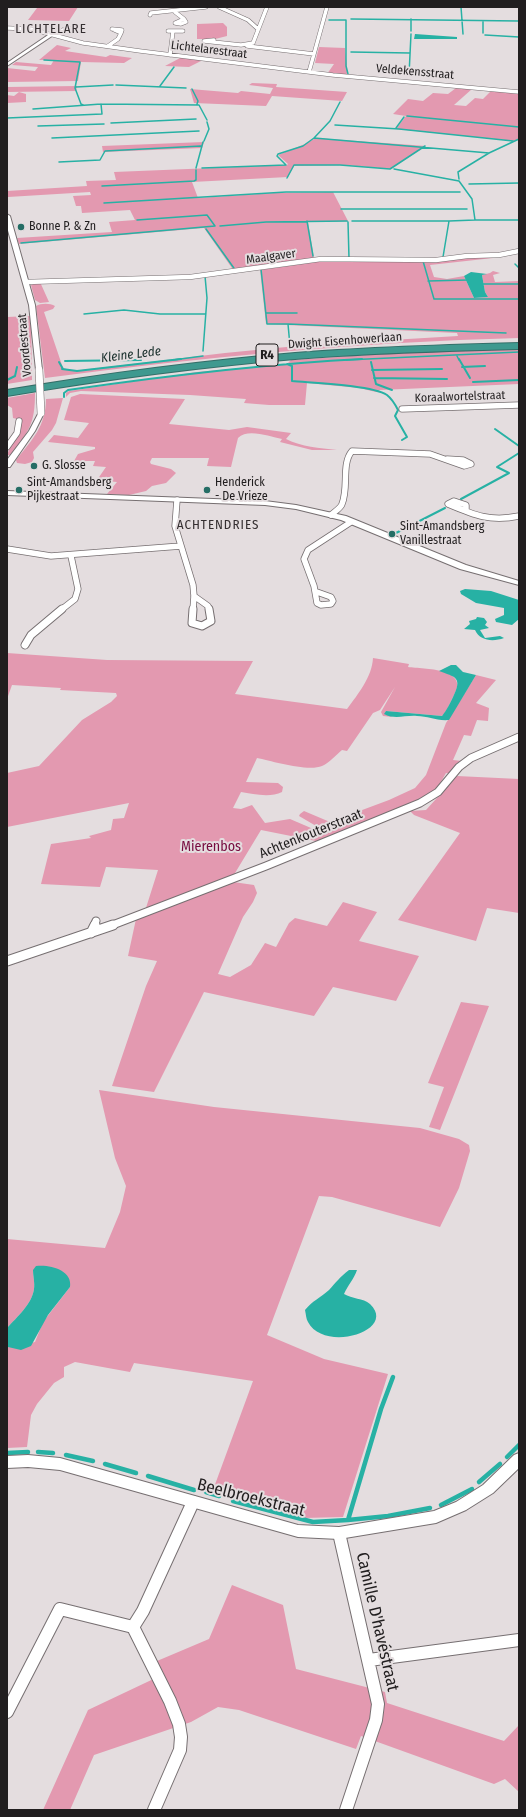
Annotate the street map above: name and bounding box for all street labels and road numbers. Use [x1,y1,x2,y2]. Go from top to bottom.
street label: Lichtelarestraat [170,38,248,62]
street label: Veldekensstraat [375,61,455,83]
street label: Maalgaver [245,246,297,268]
street label: Voordestraat [15,313,35,377]
street label: Dwight Eisenhowerlaan [287,330,403,352]
road number: R4 [256,344,278,366]
street label: Koraalwortelstraat [414,388,506,406]
street label: Achtenkouterstraat [257,806,365,862]
street label: Beelbroekstraat [195,1475,307,1521]
street label: Camille D'havéstraat [351,1551,403,1693]

